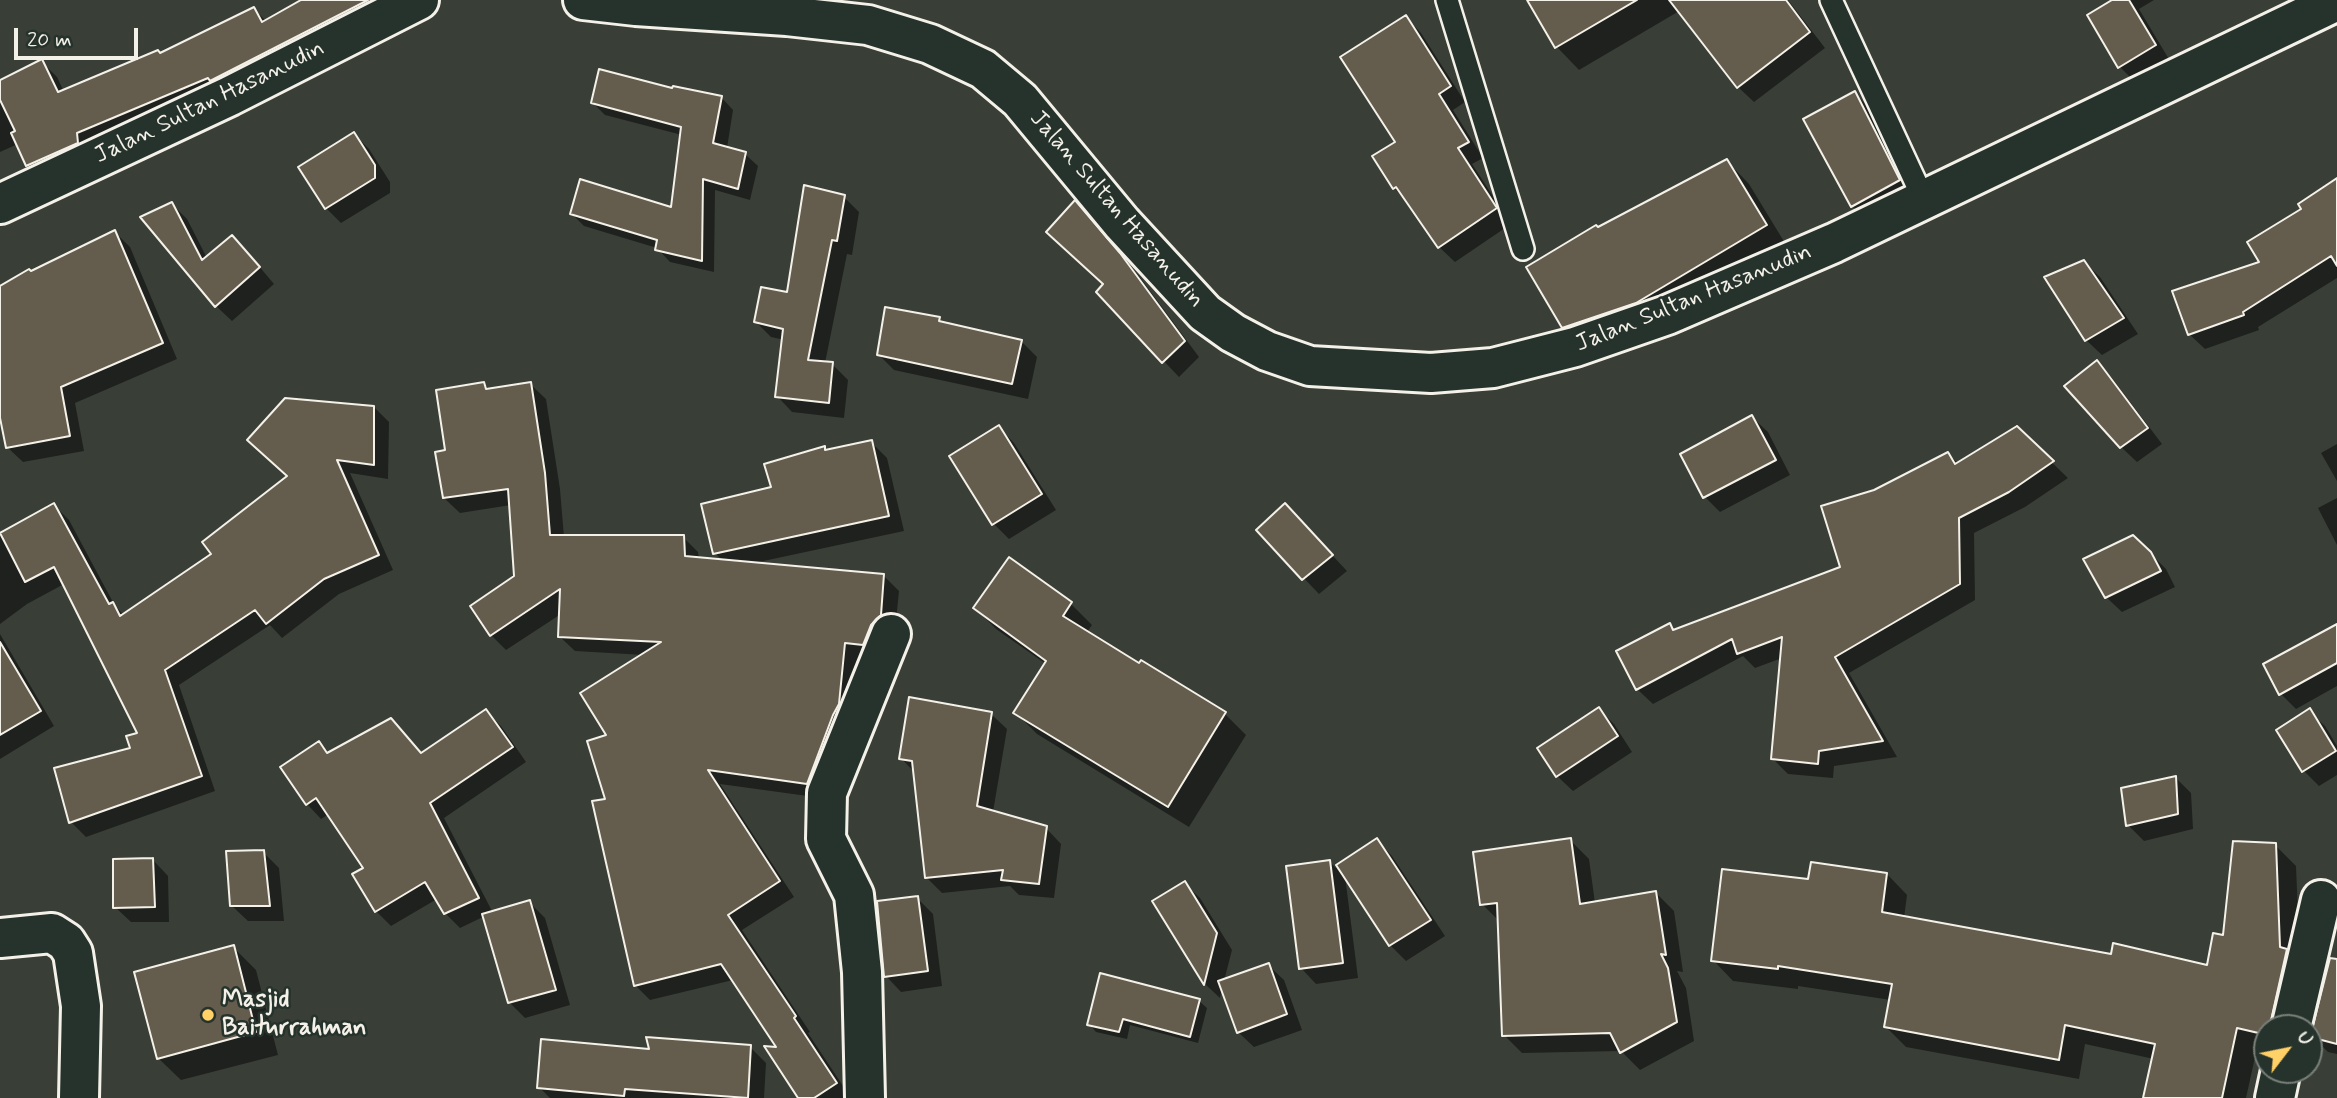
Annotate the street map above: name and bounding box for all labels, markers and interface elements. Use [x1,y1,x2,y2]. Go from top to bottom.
scale bar [18,14,142,58]
text: 20 m [27,26,72,54]
street label: Jalan Sultan Hasanudin [90,35,330,171]
street label: Jalan Sultan Hasanudin [1022,105,1210,315]
street label: Jalan Sultan Hasanudin [1572,238,1816,360]
place label: Masjid Baiturrahman [222,987,366,1043]
marker: Masjid Baiturrahman [200,1007,216,1023]
north arrow [2253,1014,2323,1084]
text: U [2291,1027,2318,1051]

